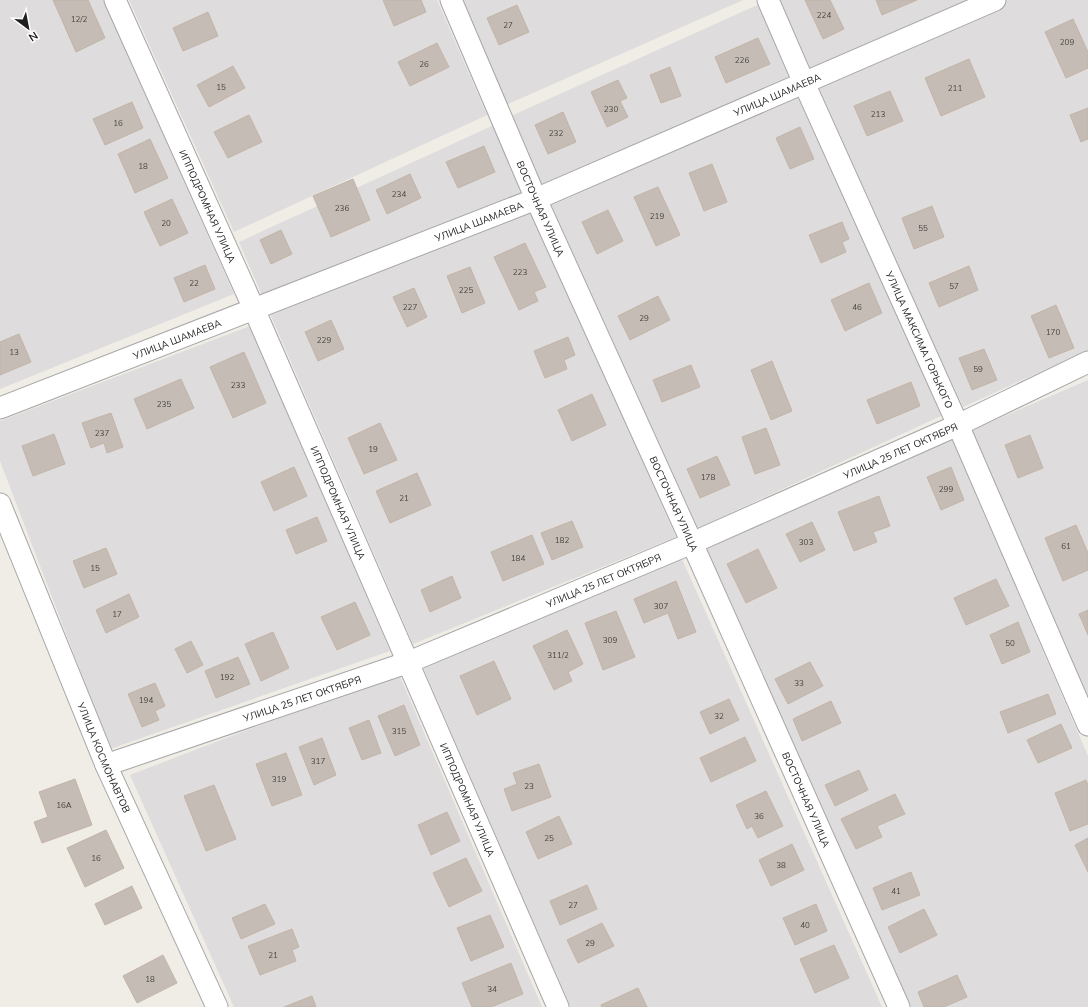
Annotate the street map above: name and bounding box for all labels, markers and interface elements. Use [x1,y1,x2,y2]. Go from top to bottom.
north arrow [8,8,48,48]
house number: 224 [817,10,831,20]
house number: 12/2 [71,14,88,24]
house number: 27 [503,20,513,30]
text: N [26,28,41,45]
house number: 209 [1060,37,1074,47]
house number: 226 [735,55,749,65]
house number: 26 [419,59,429,69]
street label: УЛИЦА ШАМАЕВА [731,70,823,120]
house number: 15 [216,82,226,92]
house number: 211 [948,83,962,93]
house number: 230 [604,104,618,114]
house number: 213 [871,109,885,119]
house number: 16 [113,118,123,128]
house number: 232 [549,128,563,138]
street label: ИППОДРОМНАЯ УЛИЦА [176,148,239,266]
street label: ВОСТОЧНАЯ УЛИЦА [513,159,567,259]
house number: 18 [138,161,148,171]
house number: 234 [392,189,406,199]
street label: УЛИЦА ШАМАЕВА [432,198,526,245]
house number: 236 [335,203,349,213]
house number: 219 [650,211,664,221]
house number: 20 [161,218,171,228]
house number: 55 [918,223,928,233]
house number: 223 [513,267,527,277]
street label: УЛИЦА МАКСИМА ГОРЬКОГО [882,268,956,411]
house number: 22 [189,278,199,288]
house number: 57 [949,281,959,291]
house number: 225 [459,285,473,295]
house number: 227 [403,302,417,312]
house number: 46 [852,302,862,312]
house number: 29 [639,313,649,323]
street label: УЛИЦА ШАМАЕВА [130,316,224,363]
house number: 170 [1046,327,1060,337]
house number: 229 [317,335,331,345]
house number: 13 [9,347,19,357]
house number: 59 [973,364,983,374]
house number: 233 [231,380,245,390]
house number: 235 [157,399,171,409]
street label: УЛИЦА 25 ЛЕТ ОКТЯБРЯ [840,420,960,482]
house number: 237 [95,428,109,438]
street label: ИППОДРОМНАЯ УЛИЦА [307,444,369,562]
house number: 19 [368,444,378,454]
street label: ВОСТОЧНАЯ УЛИЦА [646,454,701,554]
house number: 178 [701,472,715,482]
house number: 299 [939,484,953,494]
house number: 21 [399,493,409,503]
house number: 182 [555,535,569,545]
house number: 303 [799,537,813,547]
house number: 61 [1061,541,1071,551]
street label: УЛИЦА 25 ЛЕТ ОКТЯБРЯ [543,551,663,611]
house number: 184 [511,553,525,563]
house number: 15 [90,563,100,573]
house number: 307 [654,601,668,611]
house number: 17 [112,609,122,619]
house number: 309 [603,635,617,645]
house number: 50 [1005,638,1015,648]
house number: 311/2 [547,650,569,660]
house number: 192 [220,672,234,682]
street label: УЛИЦА 25 ЛЕТ ОКТЯБРЯ [240,673,363,725]
house number: 33 [794,678,804,688]
house number: 194 [139,695,153,705]
street label: УЛИЦА КОСМОНАВТОВ [74,700,133,815]
house number: 32 [714,711,724,721]
house number: 315 [392,726,406,736]
street label: ИППОДРОМНАЯ УЛИЦА [437,741,498,859]
street label: ВОСТОЧНАЯ УЛИЦА [779,750,833,850]
house number: 317 [311,756,325,766]
house number: 319 [272,774,286,784]
house number: 23 [524,781,534,791]
house number: 16А [56,800,72,810]
house number: 36 [754,811,764,821]
house number: 25 [544,833,554,843]
house number: 16 [91,853,101,863]
house number: 38 [776,860,786,870]
house number: 41 [891,886,901,896]
house number: 27 [568,900,578,910]
house number: 40 [800,920,810,930]
house number: 29 [585,938,595,948]
house number: 21 [268,950,278,960]
house number: 18 [145,974,155,984]
house number: 34 [487,984,497,994]

